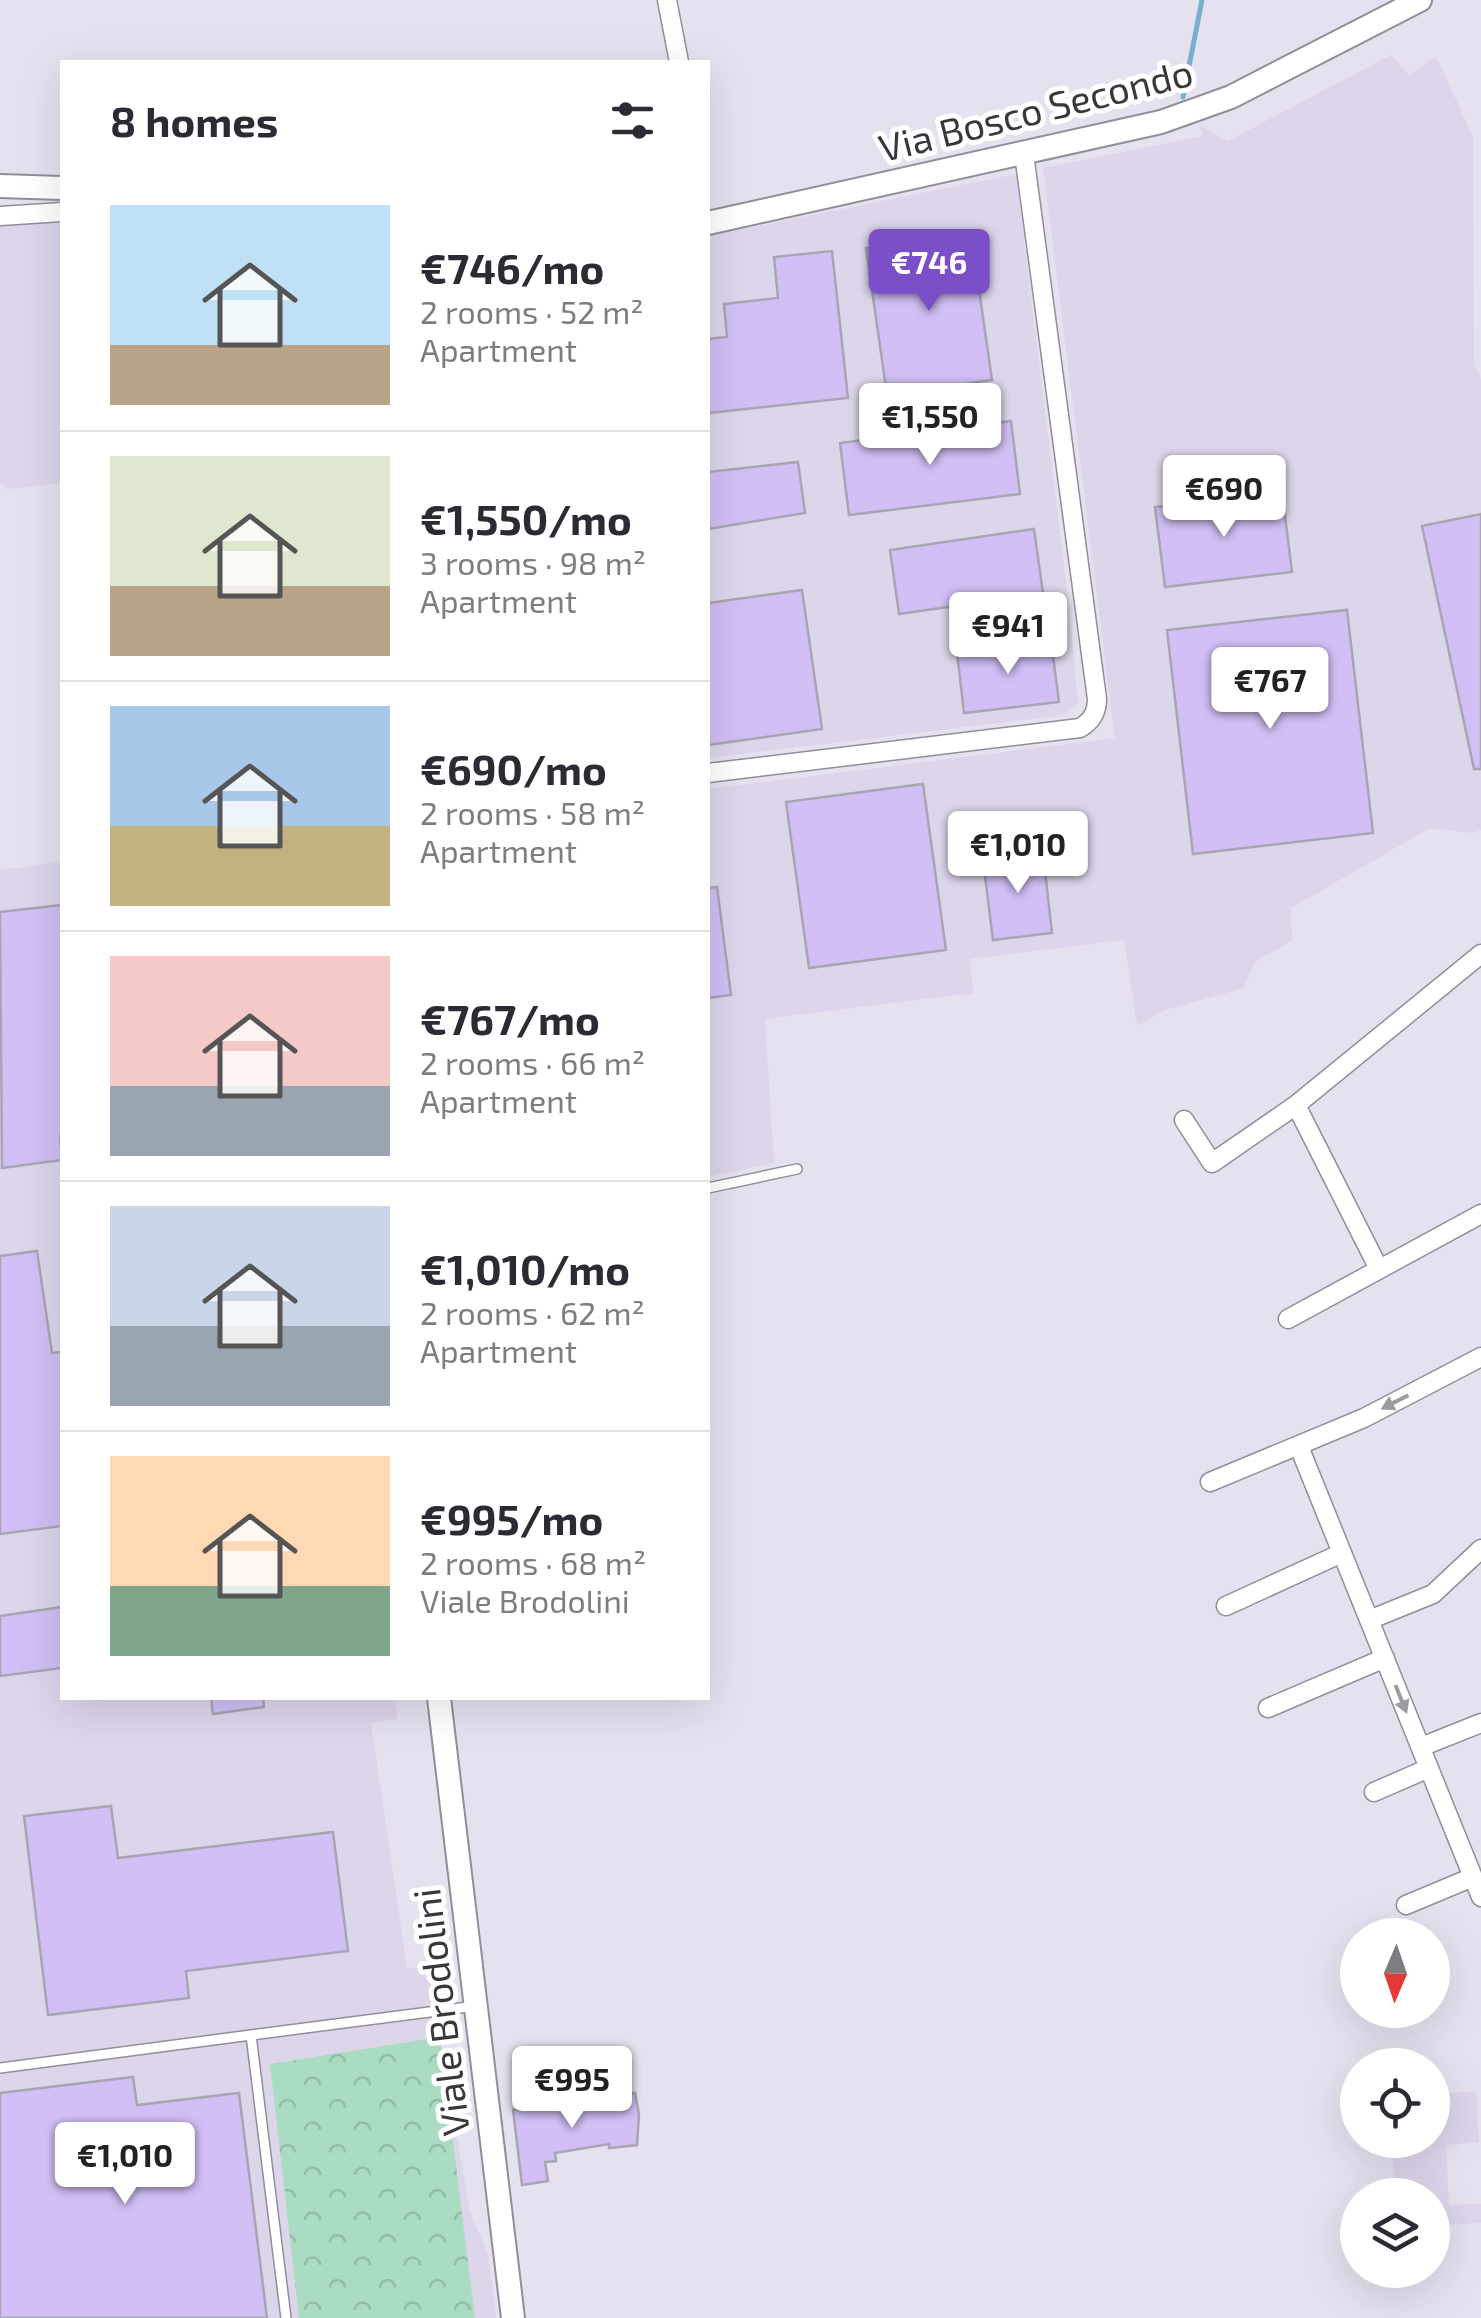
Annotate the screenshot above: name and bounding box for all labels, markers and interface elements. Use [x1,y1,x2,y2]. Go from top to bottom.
street label: Via Bosco Secondo [874,48,1197,170]
icon: filters [605,93,660,148]
text: 8 homes [110,95,278,145]
pin: €746 [870,229,988,314]
text: €746/mo [420,242,604,292]
text: €746 [891,242,967,280]
icon: home [190,245,310,365]
text: 2 rooms · 52 m² [420,292,644,330]
text: Apartment [420,330,577,368]
pin: €1,550 [849,383,1011,468]
text: €1,550 [881,396,979,434]
pin: €690 [1165,455,1283,540]
text: €690 [1185,468,1263,506]
text: €1,550/mo [420,493,632,543]
icon: home [190,496,310,616]
text: 3 rooms · 98 m² [420,543,646,581]
text: Apartment [420,581,577,619]
pin: €941 [949,592,1067,677]
text: €941 [971,605,1045,643]
pin: €767 [1211,647,1329,732]
text: €767 [1233,660,1307,698]
text: €690/mo [420,743,607,793]
icon: home [190,746,310,866]
text: 2 rooms · 58 m² [420,793,645,831]
pin: €1,010 [937,811,1099,896]
text: €1,010 [970,824,1066,862]
text: Apartment [420,831,577,869]
text: €767/mo [420,993,600,1043]
icon: home [190,996,310,1116]
text: 2 rooms · 66 m² [420,1043,645,1081]
text: Apartment [420,1081,577,1119]
text: €1,010/mo [420,1243,630,1293]
icon: home [190,1246,310,1366]
text: 2 rooms · 62 m² [420,1293,645,1331]
text: Apartment [420,1331,577,1369]
one-way arrow [1380,1393,1409,1410]
text: €995/mo [420,1493,603,1543]
icon: home [190,1496,310,1616]
text: 2 rooms · 68 m² [420,1543,646,1581]
text: Viale Brodolini [420,1581,630,1619]
one-way arrow [1393,1684,1409,1714]
street label: Viale Brodolini [402,1886,478,2139]
north arrow [1340,1918,1450,2028]
map controls [1340,1918,1450,2288]
pin: €995 [513,2046,631,2131]
button: locate [1340,2048,1450,2158]
text: €995 [534,2059,610,2097]
pin: €1,010 [44,2122,206,2207]
text: €1,010 [77,2135,173,2173]
button: layers [1340,2178,1450,2288]

